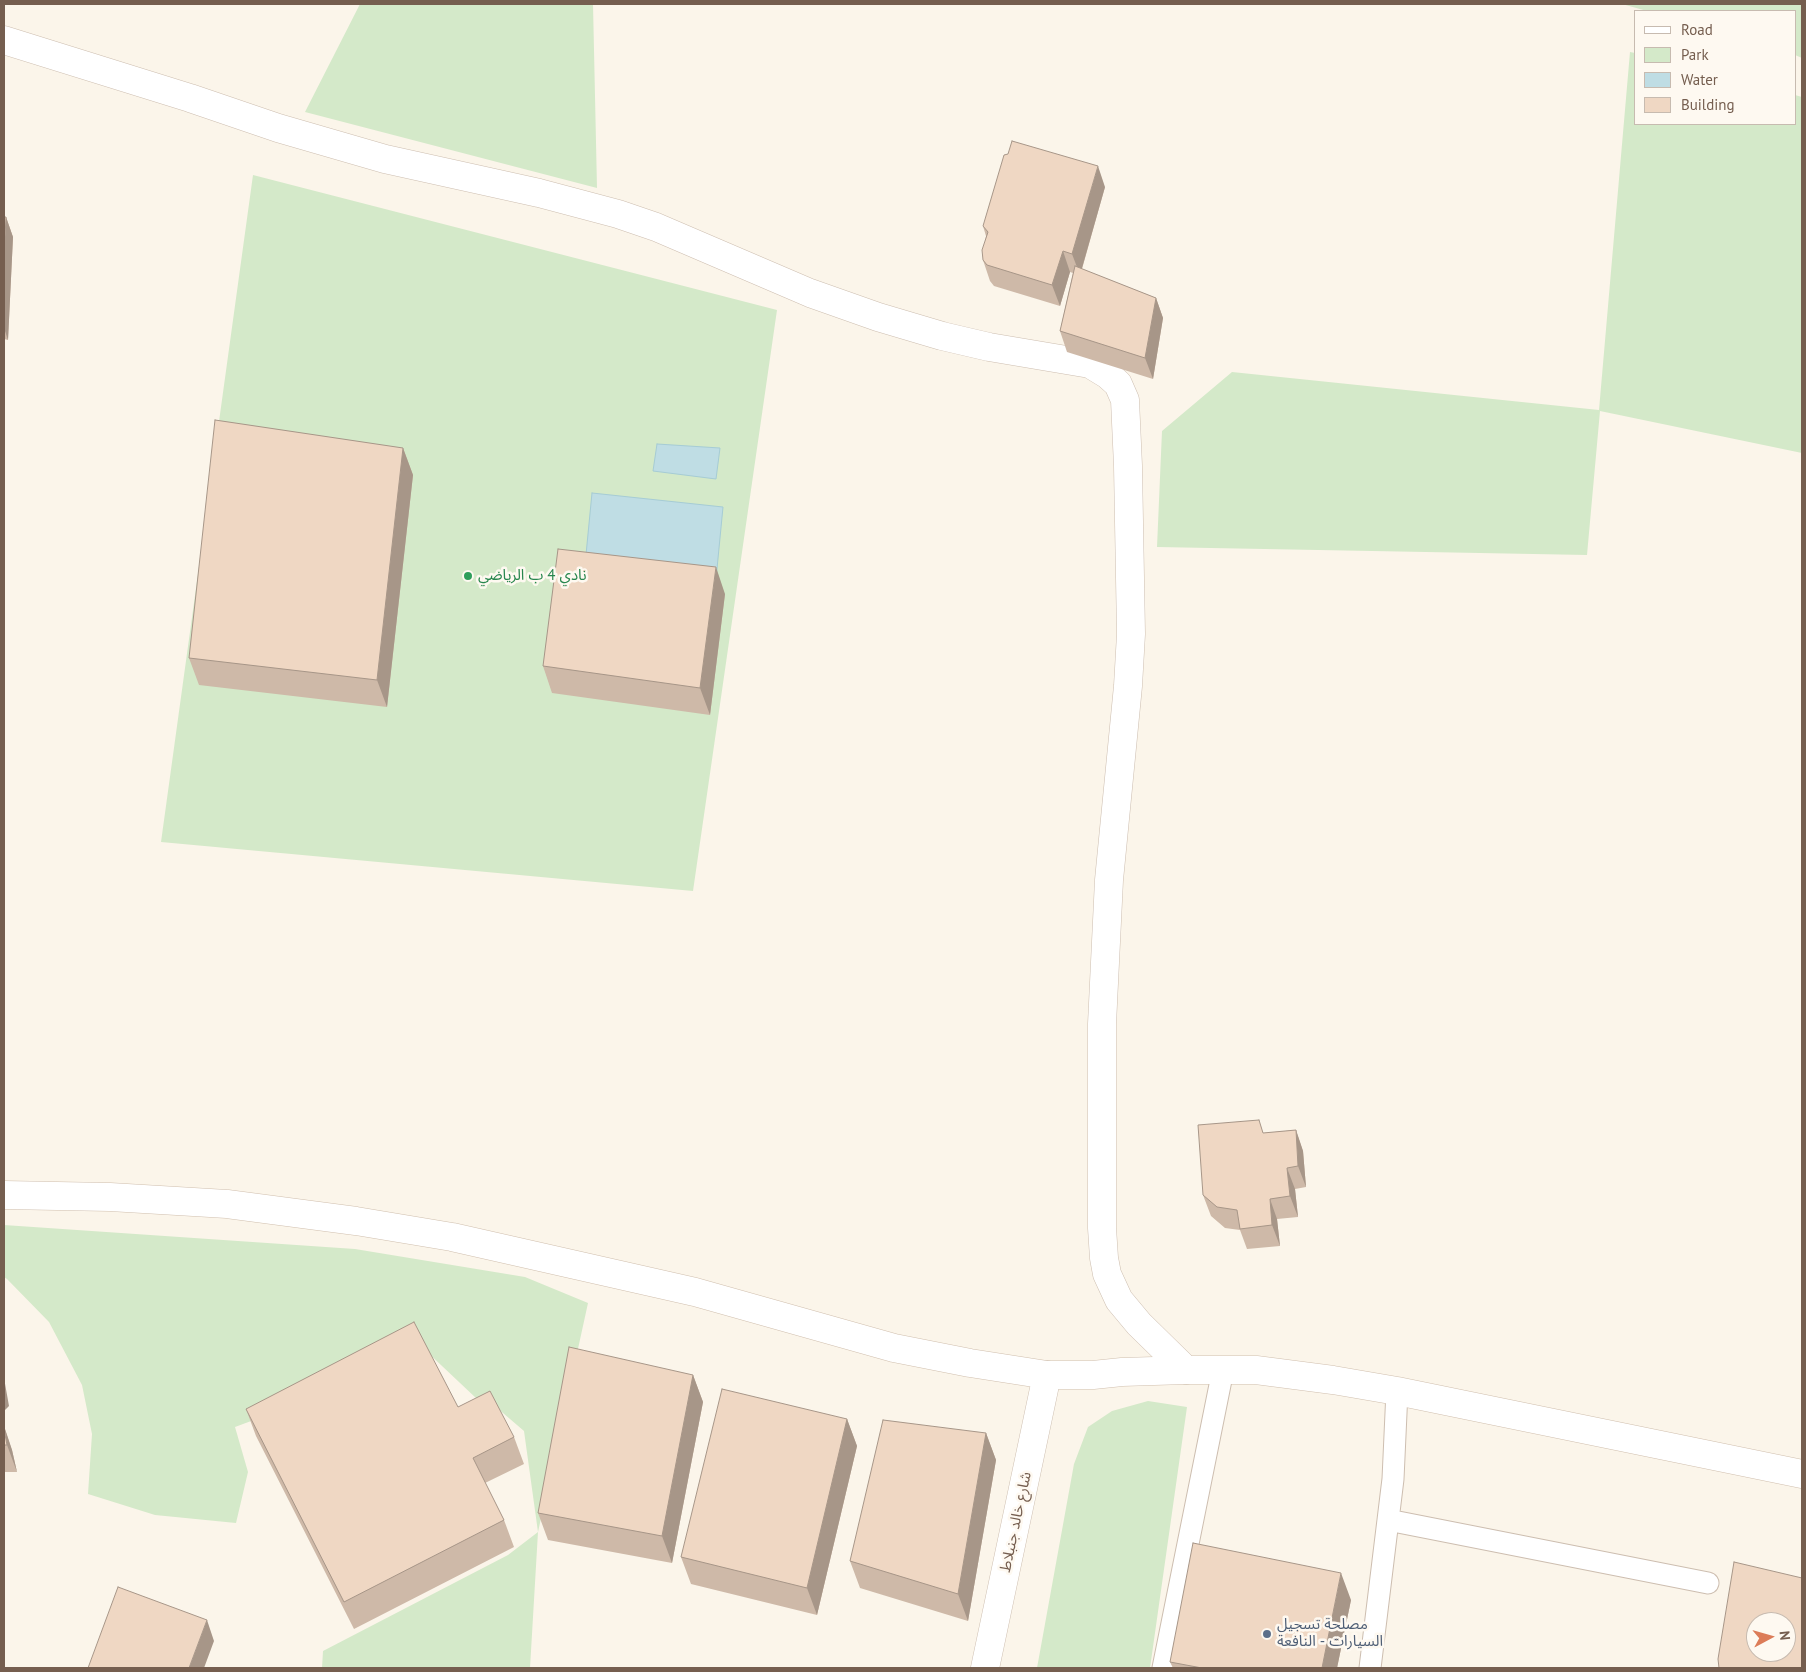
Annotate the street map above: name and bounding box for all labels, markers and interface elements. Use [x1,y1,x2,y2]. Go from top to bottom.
legend [1634,10,1796,125]
text: Road [1681,20,1713,39]
text: Park [1681,45,1709,64]
text: Water [1681,70,1718,89]
text: Building [1681,95,1735,114]
place label: نادي 4 ب الرياضي [478,567,586,585]
marker: نادي 4 ب الرياضي [462,570,474,582]
street label: شارع خالد جنبلاط [997,1470,1035,1574]
north arrow [1746,1612,1796,1662]
place label: مصلحة تسجيل السيارات - النافعة [1277,1616,1383,1651]
marker: مصلحة تسجيل السيارات - النافعة [1261,1628,1273,1640]
text: N [1775,1630,1794,1641]

